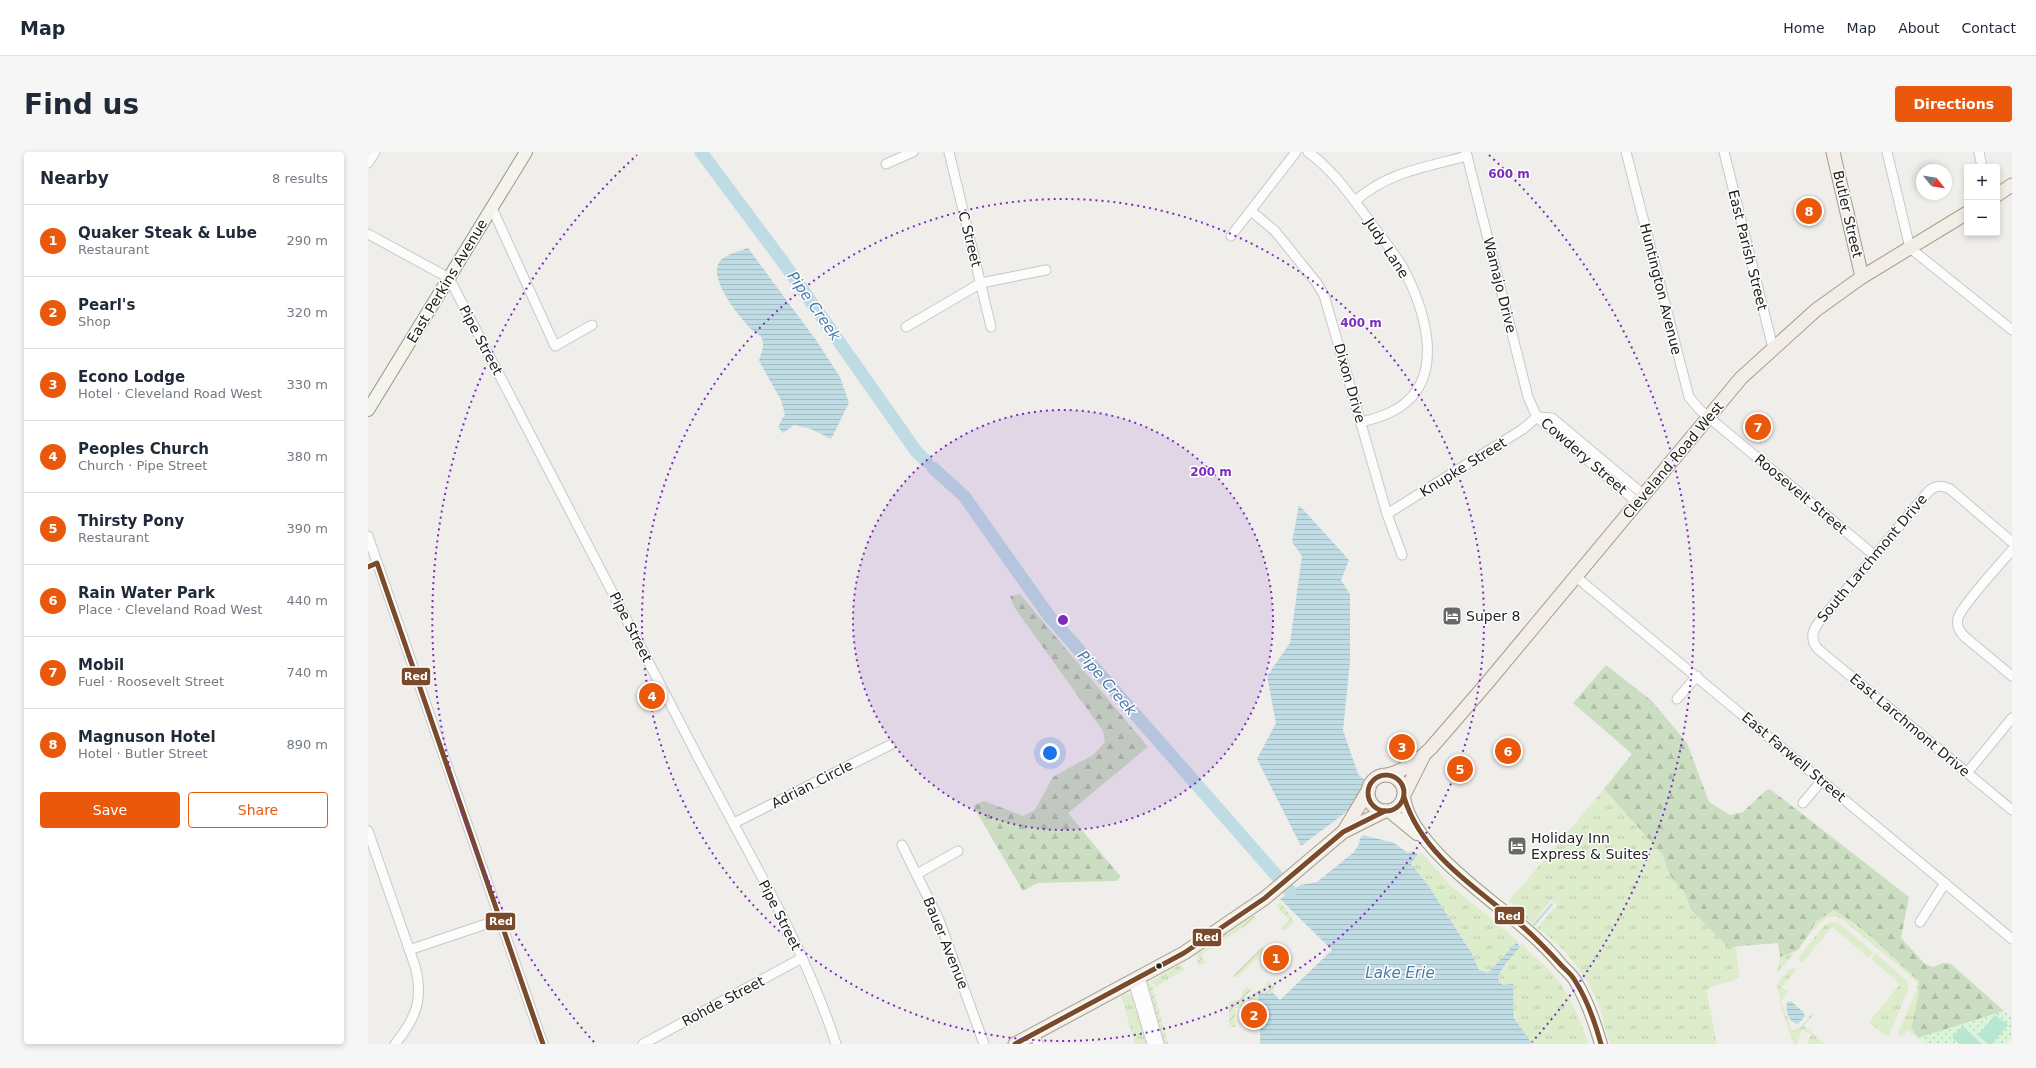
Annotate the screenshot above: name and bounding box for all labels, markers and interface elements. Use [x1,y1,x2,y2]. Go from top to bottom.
text: Map [20,17,65,39]
text: Home [1783,20,1825,36]
text: Map [1847,20,1876,36]
text: About [1898,20,1940,36]
text: Contact [1962,20,2016,36]
button: Directions [1895,86,2012,122]
text: Find us [24,88,139,121]
north arrow [1916,164,1952,200]
map controls [1964,164,2000,236]
button: + [1964,164,2000,200]
text: 600 m [1488,167,1530,181]
text: Nearby [40,168,109,188]
street label: Butler Street [1830,169,1866,260]
text: 8 results [272,171,328,186]
street label: East Parish Street [1725,188,1771,313]
pin: 8 [1796,196,1822,226]
button: − [1964,200,2000,236]
street label: C Street [955,210,985,269]
street label: Judy Lane [1361,214,1412,281]
street label: East Perkins Avenue [404,216,490,346]
street label: Huntington Avenue [1637,222,1685,356]
text: Quaker Steak & Lube [78,224,257,242]
text: 1 [48,233,58,248]
text: 290 m [286,233,328,248]
street label: Wamajo Drive [1480,236,1520,334]
text: Restaurant [78,242,149,257]
water label: Pipe Creek [784,268,845,345]
text: Pearl's [78,296,135,314]
street label: Pipe Street [456,302,506,378]
text: 2 [48,305,58,320]
text: 320 m [286,305,328,320]
text: Shop [78,314,111,329]
text: 400 m [1340,316,1382,330]
street label: Dixon Drive [1331,342,1369,424]
text: Econo Lodge [78,368,185,386]
text: 3 [48,377,58,392]
text: 330 m [286,377,328,392]
text: Hotel · Cleveland Road West [78,386,262,401]
street label: Cleveland Road West [1619,398,1727,522]
pin: 7 [1745,412,1771,442]
street label: Cowdery Street [1538,414,1631,498]
street label: Knupke Street [1417,434,1510,500]
text: Peoples Church [78,440,209,458]
text: 4 [48,449,58,464]
text: 380 m [286,449,328,464]
street label: Roosevelt Street [1752,451,1851,538]
text: Church · Pipe Street [78,458,207,473]
text: 200 m [1190,465,1232,479]
street label: South Larchmont Drive [1814,491,1930,625]
text: Thirsty Pony [78,512,184,530]
text: 5 [48,521,58,536]
text: 390 m [286,521,328,536]
text: Restaurant [78,530,149,545]
text: Rain Water Park [78,584,215,602]
street label: Pipe Street [607,589,656,665]
text: 6 [48,593,58,608]
text: 440 m [286,593,328,608]
text: Place · Cleveland Road West [78,602,262,617]
hotel icon: Super 8 [1441,605,1463,627]
place label: Super 8 [1466,608,1520,624]
centre of rings [1056,613,1070,627]
water label: Pipe Creek [1074,647,1141,720]
text: Mobil [78,656,124,674]
text: 7 [48,665,58,680]
text: 740 m [286,665,328,680]
line badge: Red [401,667,431,686]
text: Red [404,670,428,683]
street label: East Larchmont Drive [1847,670,1973,780]
text: Fuel · Roosevelt Street [78,674,224,689]
pin: 4 [639,681,665,711]
street label: East Farwell Street [1739,709,1850,805]
text: Magnuson Hotel [78,728,216,746]
pin: 3 [1389,732,1415,762]
pin: 6 [1495,736,1521,766]
text: 8 [48,737,58,752]
text: 890 m [286,737,328,752]
your location [1040,743,1060,763]
text: Hotel · Butler Street [78,746,208,761]
pin: 5 [1447,754,1473,784]
street label: Adrian Circle [769,757,855,811]
button: Save [40,792,180,828]
button: Share [188,792,328,828]
place label: Holiday Inn Express & Suites [1531,830,1649,862]
hotel icon: Holiday Inn Express & Suites [1506,835,1528,857]
street label: Pipe Street [756,877,805,953]
street label: Bauer Avenue [920,895,972,991]
line badge: Red [1494,906,1525,925]
text: Red [1497,910,1521,923]
line badge: Red [485,912,516,931]
text: Red [489,915,513,928]
line badge: Red [1192,928,1222,947]
text: Red [1195,931,1219,944]
pin: 1 [1263,943,1289,973]
unlabelled marker [1154,961,1164,971]
water label: Lake Erie [1365,964,1435,982]
street label: Rohde Street [679,972,767,1029]
pin: 2 [1241,1000,1267,1030]

